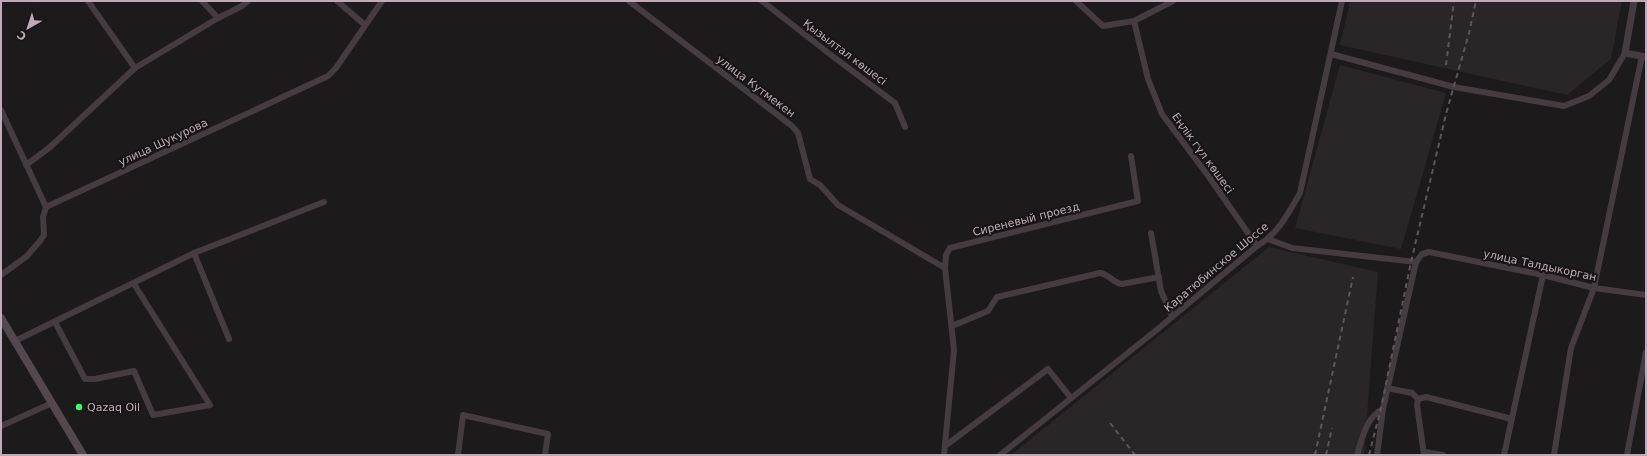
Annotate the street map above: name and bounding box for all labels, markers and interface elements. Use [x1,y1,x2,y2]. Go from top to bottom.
north arrow [8,8,48,48]
street label: Қызылтал көшесі [800,17,889,88]
text: С [15,28,29,43]
street label: улица Кутмекен [714,53,797,120]
street label: Еңлік гүл көшесі [1169,110,1236,196]
street label: улица Шукурова [117,116,210,169]
street label: Сиреневый проезд [971,200,1081,239]
street label: Каратюбинское Шоссе [1162,220,1271,315]
street label: улица Талдыкорган [1482,247,1598,284]
place label: Qazaq Oil [87,401,140,414]
marker: Qazaq Oil [74,402,84,412]

